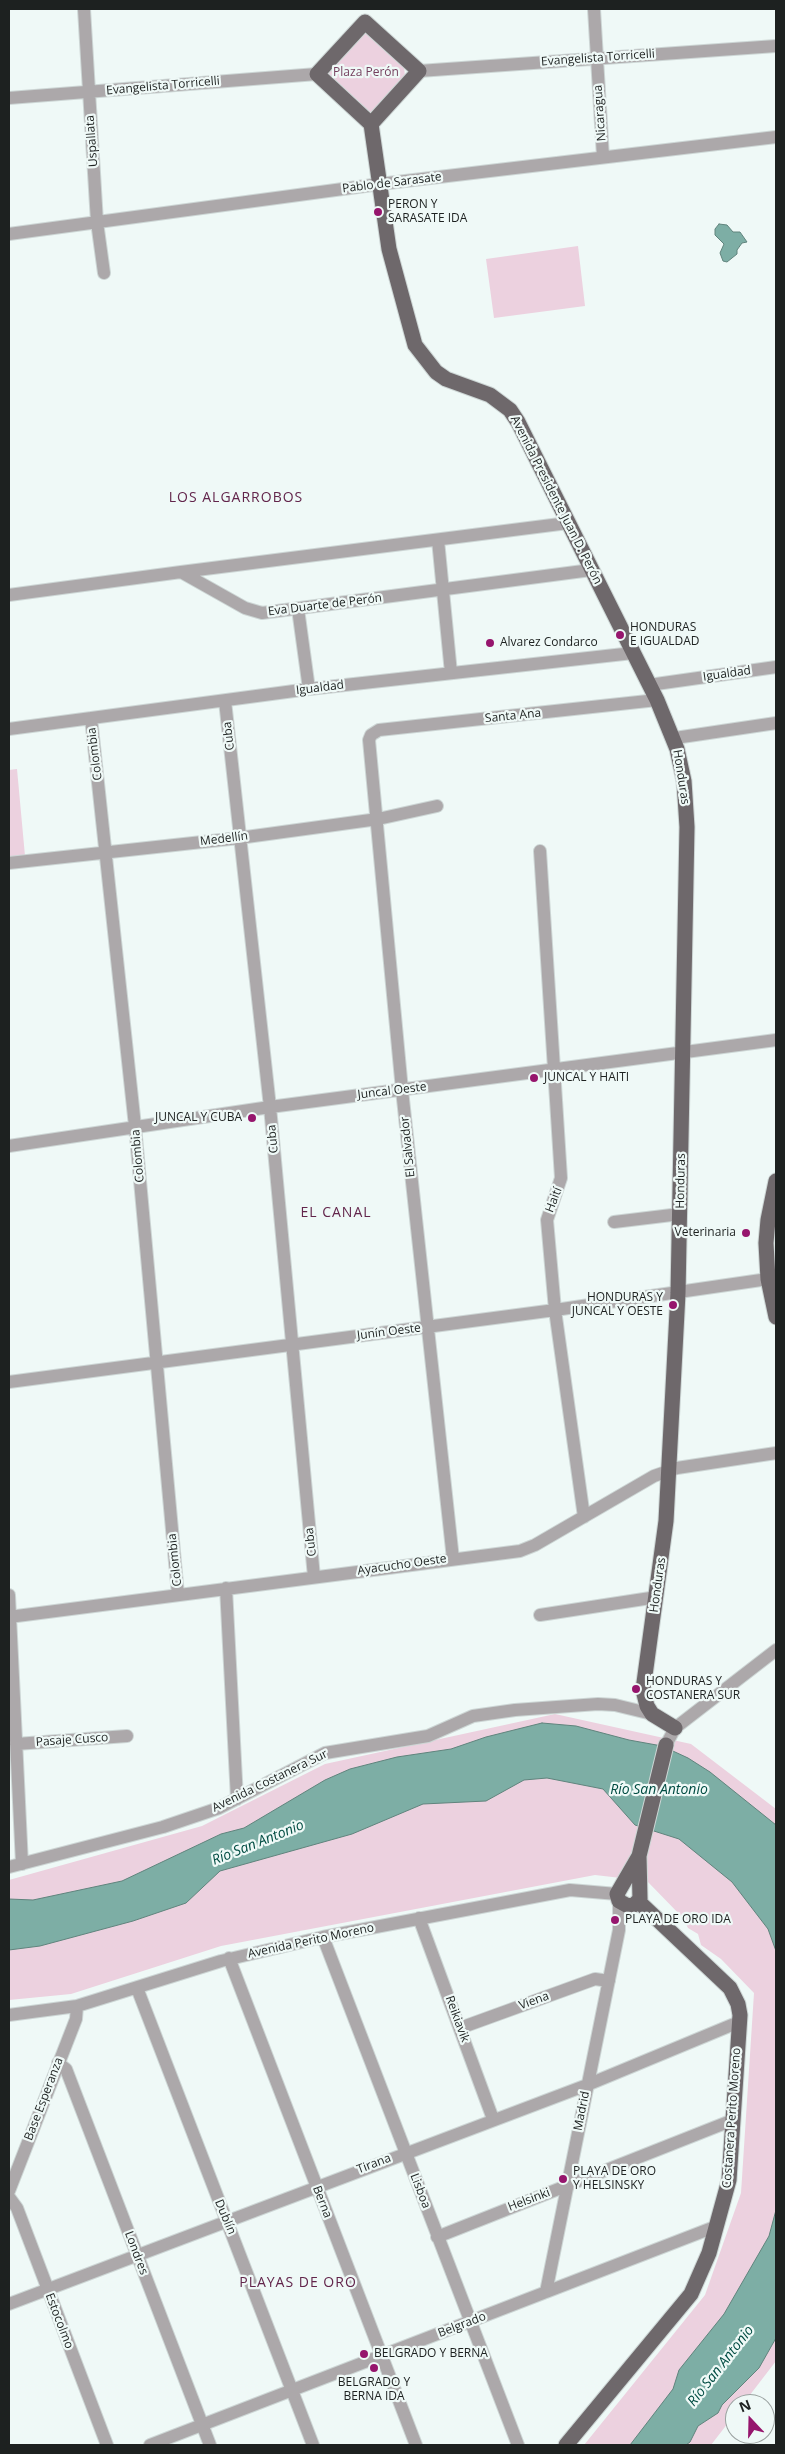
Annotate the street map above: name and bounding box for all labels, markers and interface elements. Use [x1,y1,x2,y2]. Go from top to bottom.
street label: Evangelista Torricelli [541,47,655,69]
park label: Plaza Perón [333,66,399,80]
street label: Evangelista Torricelli [106,74,220,98]
street label: Nicaragua [591,84,609,142]
street label: Uspallata [83,114,101,168]
street label: Pablo de Sarasate [341,170,443,196]
place label: PERON Y SARASATE IDA [388,198,467,226]
marker: PERON Y SARASATE IDA [372,206,384,218]
street label: Avenida Presidente Juan D. Perón [507,413,605,587]
district label: LOS ALGARROBOS [167,490,305,506]
street label: Eva Duarte de Perón [267,591,383,619]
place label: HONDURAS E IGUALDAD [630,621,699,649]
marker: HONDURAS E IGUALDAD [614,629,626,641]
place label: Alvarez Condarco [500,636,598,650]
marker: Alvarez Condarco [484,637,496,649]
street label: Igualdad [702,664,752,684]
street label: Igualdad [295,678,345,698]
street label: Santa Ana [484,706,542,726]
street label: Cuba [220,721,238,751]
street label: Colombia [85,727,105,781]
street label: Honduras [670,749,692,805]
street label: Medellín [199,829,249,849]
place label: JUNCAL Y HAITI [544,1071,629,1085]
marker: JUNCAL Y HAITI [528,1072,540,1084]
street label: Juncal Oeste [357,1080,427,1102]
place label: JUNCAL Y CUBA [155,1111,242,1125]
marker: JUNCAL Y CUBA [246,1112,258,1124]
street label: El Salvador [398,1116,418,1178]
street label: Cuba [265,1124,281,1154]
street label: Colombia [129,1129,147,1183]
street label: Honduras [673,1153,689,1209]
street label: Haití [543,1185,565,1215]
district label: EL CANAL [299,1205,373,1221]
place label: Veterinaria [675,1226,736,1240]
marker: Veterinaria [740,1227,752,1239]
place label: HONDURAS Y JUNCAL Y OESTE [572,1291,663,1319]
marker: HONDURAS Y JUNCAL Y OESTE [667,1299,679,1311]
street label: Junín Oeste [356,1321,422,1343]
street label: Cuba [302,1527,320,1557]
street label: Colombia [165,1533,185,1587]
street label: Ayacucho Oeste [357,1552,447,1578]
street label: Honduras [647,1557,669,1613]
place label: HONDURAS Y COSTANERA SUR [646,1675,740,1703]
marker: HONDURAS Y COSTANERA SUR [630,1683,642,1695]
street label: Pasaje Cusco [35,1730,109,1750]
street label: Avenida Costanera Sur [210,1747,330,1815]
water label: Río San Antonio [610,1782,708,1798]
water label: Río San Antonio [210,1817,306,1869]
place label: PLAYA DE ORO IDA [625,1913,731,1927]
marker: PLAYA DE ORO IDA [609,1914,621,1926]
street label: Avenida Perito Moreno [247,1921,375,1961]
street label: Viena [517,1989,551,2013]
street label: Reikiavik [442,1994,472,2044]
street label: Costanera Perito Moreno [720,2047,744,2189]
street label: Base Esperanza [22,2055,66,2143]
street label: Madrid [571,2090,593,2132]
street label: Tirana [355,2151,393,2177]
place label: PLAYA DE ORO Y HELSINSKY [573,2165,656,2193]
street label: Lisboa [407,2172,433,2210]
marker: PLAYA DE ORO Y HELSINSKY [557,2173,569,2185]
street label: Berna [309,2184,335,2220]
street label: Helsinki [506,2185,552,2215]
street label: Dublín [211,2197,239,2237]
street label: Londres [121,2229,151,2277]
district label: PLAYAS DE ORO [238,2275,358,2291]
street label: Estocolmo [42,2291,76,2351]
street label: Belgrado [436,2309,488,2341]
water label: Río San Antonio [684,2322,758,2410]
place label: BELGRADO Y BERNA [374,2347,488,2361]
marker: BELGRADO Y BERNA [358,2348,370,2360]
marker: BELGRADO Y BERNA IDA [368,2362,380,2374]
place label: BELGRADO Y BERNA IDA [338,2376,410,2404]
north arrow [725,2394,775,2444]
text: N [736,2395,754,2416]

